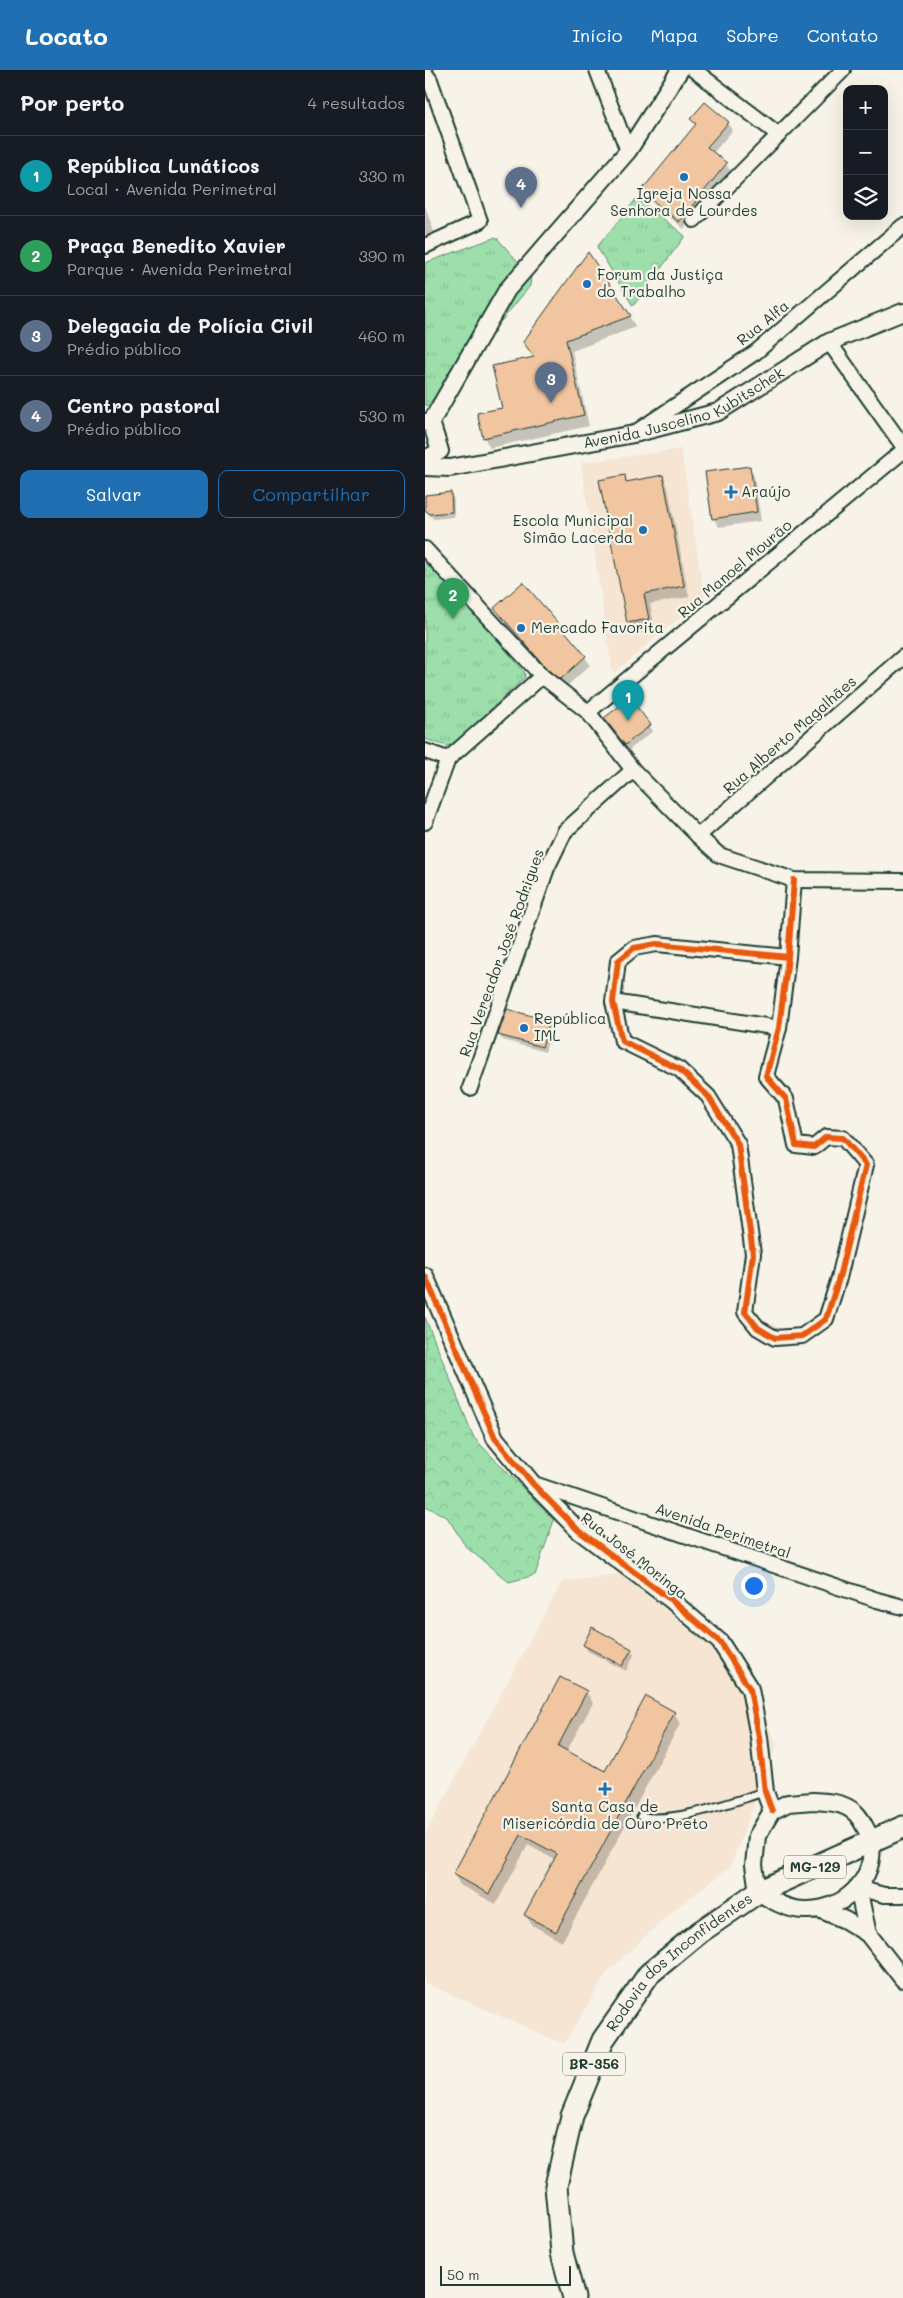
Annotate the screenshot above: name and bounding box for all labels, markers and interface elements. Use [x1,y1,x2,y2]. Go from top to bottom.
text: Locato [25,20,108,51]
text: Início [572,23,622,47]
text: Mapa [650,23,698,47]
text: Sobre [726,23,779,47]
text: Contato [807,23,878,47]
map controls [843,85,888,220]
button: + [843,85,888,130]
text: Por perto [20,89,124,116]
text: 4 resultados [308,92,405,113]
button: − [843,130,888,175]
text: República Lunáticos [67,153,260,178]
text: 1 [32,165,40,186]
text: 330 m [359,165,405,186]
pin: 4 [505,167,537,208]
marker: Igreja Nossa Senhora de Lourdes [678,171,690,183]
button: layers [843,175,888,220]
text: Local · Avenida Perimetral [67,178,277,199]
place label: Igreja Nossa Senhora de Lourdes [610,183,758,220]
text: Praça Benedito Xavier [67,233,286,258]
text: 2 [32,245,40,266]
text: 390 m [358,245,405,266]
text: Parque · Avenida Perimetral [67,258,292,279]
place label: Forum da Justiça do Trabalho [597,264,724,301]
marker: Forum da Justiça do Trabalho [581,278,593,290]
street label: Rua Alfa [732,295,792,349]
text: Delegacia de Polícia Civil [67,313,313,338]
text: 3 [31,325,41,346]
text: 460 m [358,325,405,346]
text: Prédio público [67,338,181,359]
pin: 3 [535,362,567,403]
street label: Avenida Juscelino Kubitschek [581,362,788,452]
text: Centro pastoral [67,393,220,418]
text: 4 [31,405,41,426]
text: 530 m [359,405,405,426]
text: Prédio público [67,418,181,439]
button: Salvar [20,470,208,518]
button: Compartilhar [218,470,405,518]
place label: Araújo [741,481,791,501]
marker: Araújo [725,486,737,498]
place label: Escola Municipal Simão Lacerda [513,510,633,547]
street label: Rua Manoel Mourão [673,515,796,622]
marker: Escola Municipal Simão Lacerda [637,524,649,536]
pin: 2 [437,578,469,619]
place label: Mercado Favorita [531,617,664,637]
marker: Mercado Favorita [515,622,527,634]
street label: Rua Alberto Magalhães [719,671,860,798]
pin: 1 [612,680,644,721]
street label: Rua Vereador José Rodrigues [454,846,548,1059]
place label: República IML [534,1008,606,1045]
marker: República IML [518,1022,530,1034]
street label: Avenida Perimetral [653,1498,794,1563]
street label: Rua José Moringa [577,1507,692,1603]
your location [741,1573,767,1599]
marker: Santa Casa de Misericórdia de Ouro Preto [598,1782,612,1796]
place label: Santa Casa de Misericórdia de Ouro Preto [502,1796,708,1833]
road number: MG-129 [784,1855,846,1878]
street label: Rodovia dos Inconfidentes [601,1888,756,2035]
road number: BR-356 [563,2052,625,2076]
scale bar [440,2263,571,2286]
text: 50 m [447,2265,479,2284]

